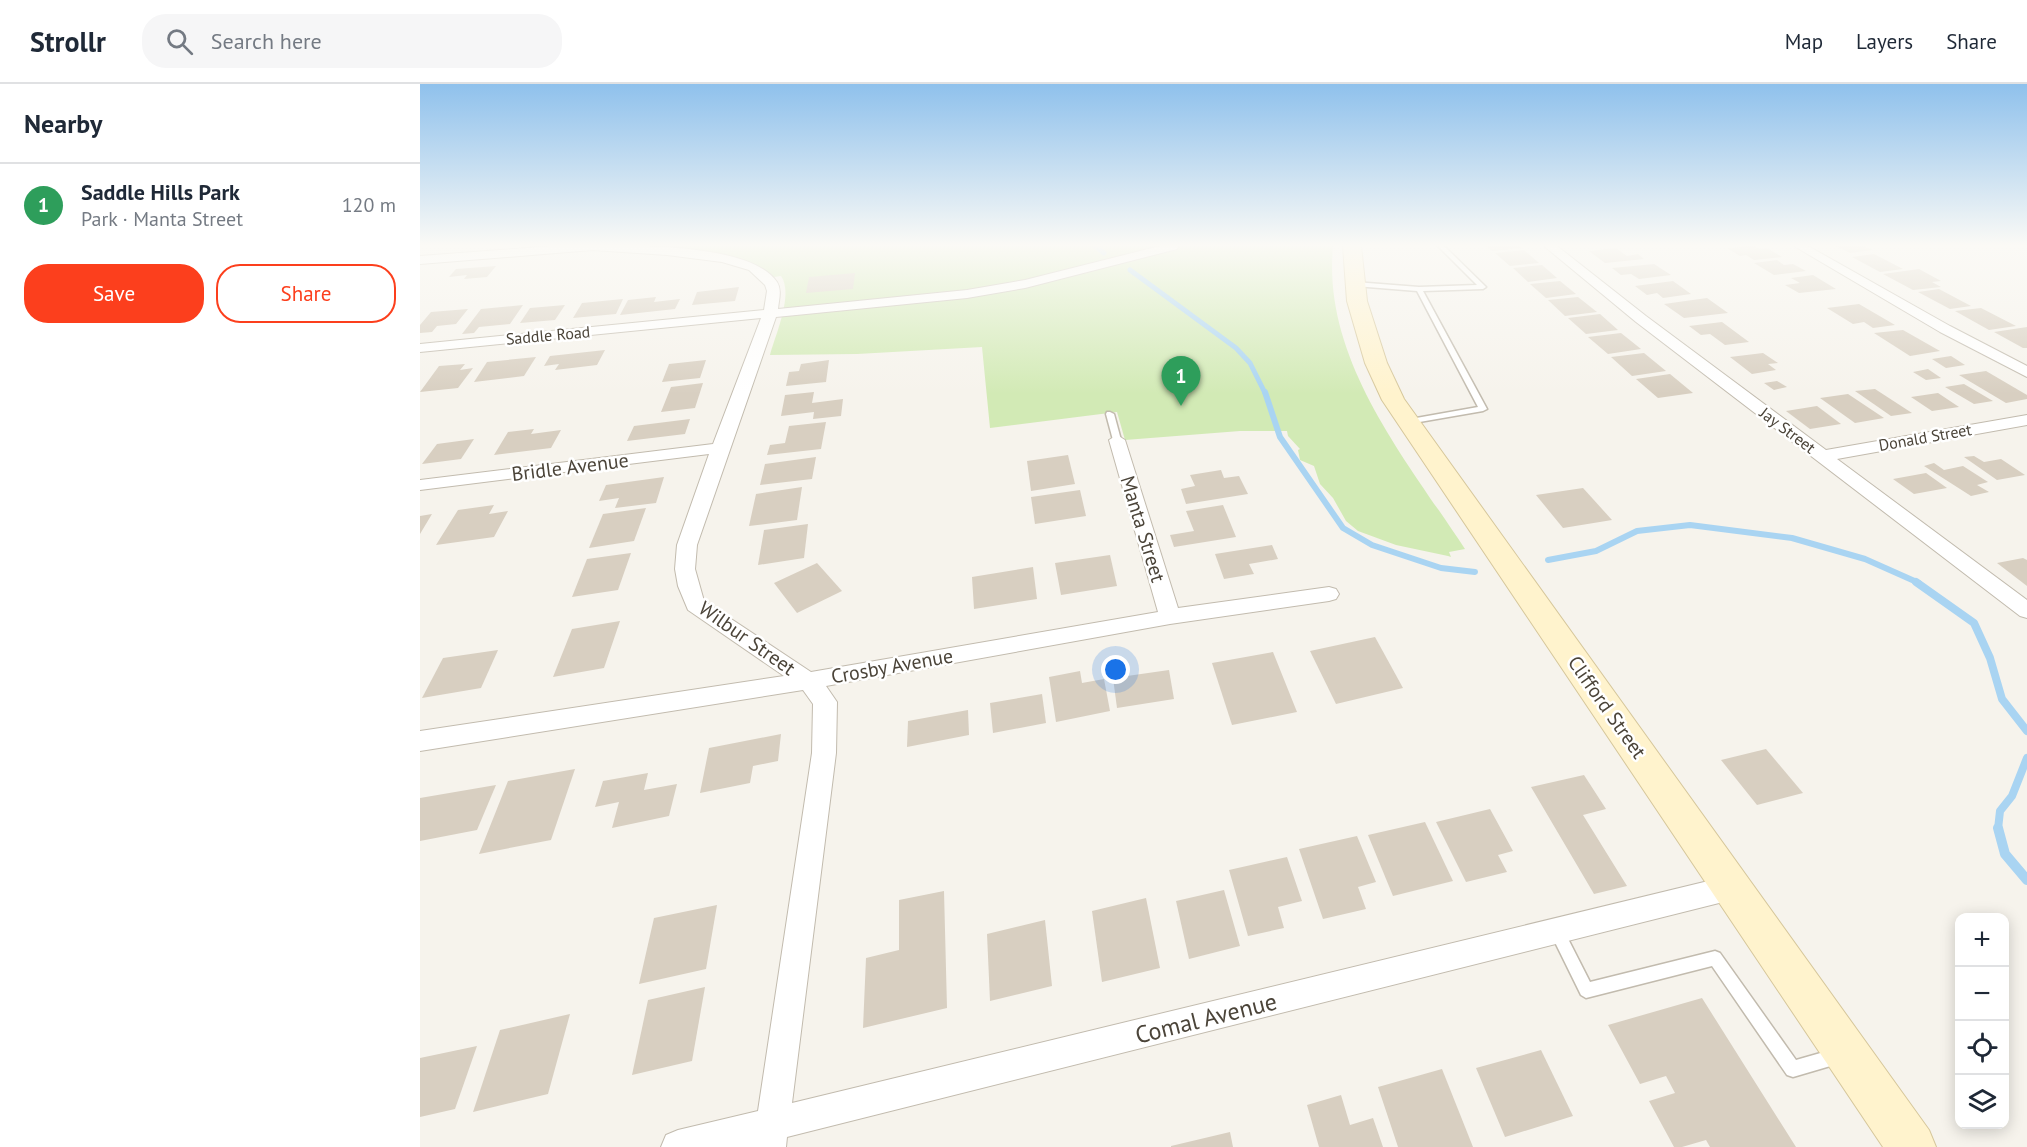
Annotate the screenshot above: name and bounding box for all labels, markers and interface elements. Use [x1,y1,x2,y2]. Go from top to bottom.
search box [142,14,562,68]
text: Strollr [30,23,106,60]
icon: search [163,25,196,58]
text: Search here [211,27,322,55]
text: Map [1785,28,1823,55]
text: Layers [1856,28,1913,55]
text: Share [1946,28,1997,55]
text: Nearby [24,107,102,140]
text: Saddle Hills Park [81,178,240,206]
text: 1 [38,192,49,218]
text: 120 m [342,192,396,218]
text: Park · Manta Street [81,206,243,232]
button: Save [24,264,204,323]
button: Share [216,264,396,323]
street label: Saddle Road [505,321,591,349]
pin: 1 [1162,356,1200,406]
street label: Jay Street [1755,402,1820,458]
street label: Donald Street [1877,419,1974,455]
street label: Bridle Avenue [510,447,630,487]
street label: Manta Street [1115,473,1172,586]
street label: Wilbur Street [693,595,801,681]
street label: Crosby Avenue [829,642,955,690]
street label: Clifford Street [1562,650,1652,764]
your location [1101,655,1130,684]
map controls [1955,913,2009,1129]
button: + [1955,913,2009,967]
button: − [1955,967,2009,1021]
street label: Comal Avenue [1132,985,1280,1051]
button: locate [1955,1021,2009,1075]
button: layers [1955,1075,2009,1129]

